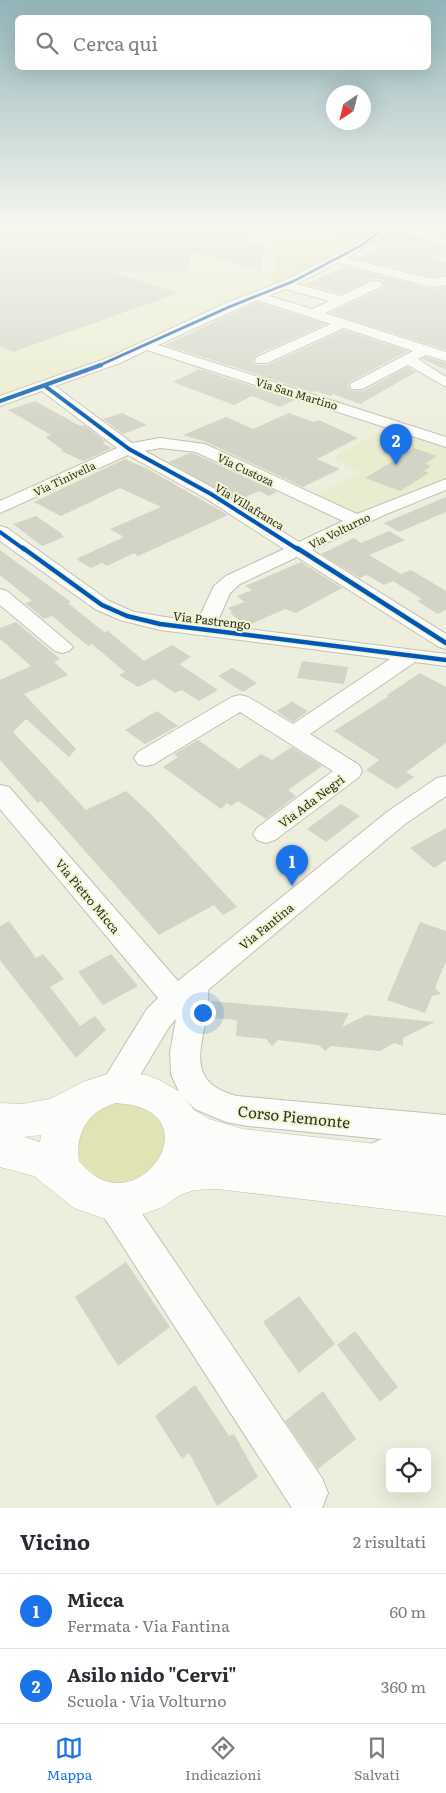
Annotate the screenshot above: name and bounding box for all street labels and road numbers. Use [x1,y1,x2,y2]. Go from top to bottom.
street label: Via San Martino [254,373,340,413]
street label: Via Custoza [215,449,277,489]
street label: Via Tinivella [30,457,98,499]
street label: Via Villafranca [212,479,288,533]
street label: Via Volturno [305,508,373,552]
street label: Via Pastrengo [172,606,252,634]
street label: Via Ada Negri [274,770,348,832]
street label: Via Pietro Micca [51,855,125,938]
street label: Via Fantina [235,898,298,954]
street label: Corso Piemonte [237,1099,352,1133]

